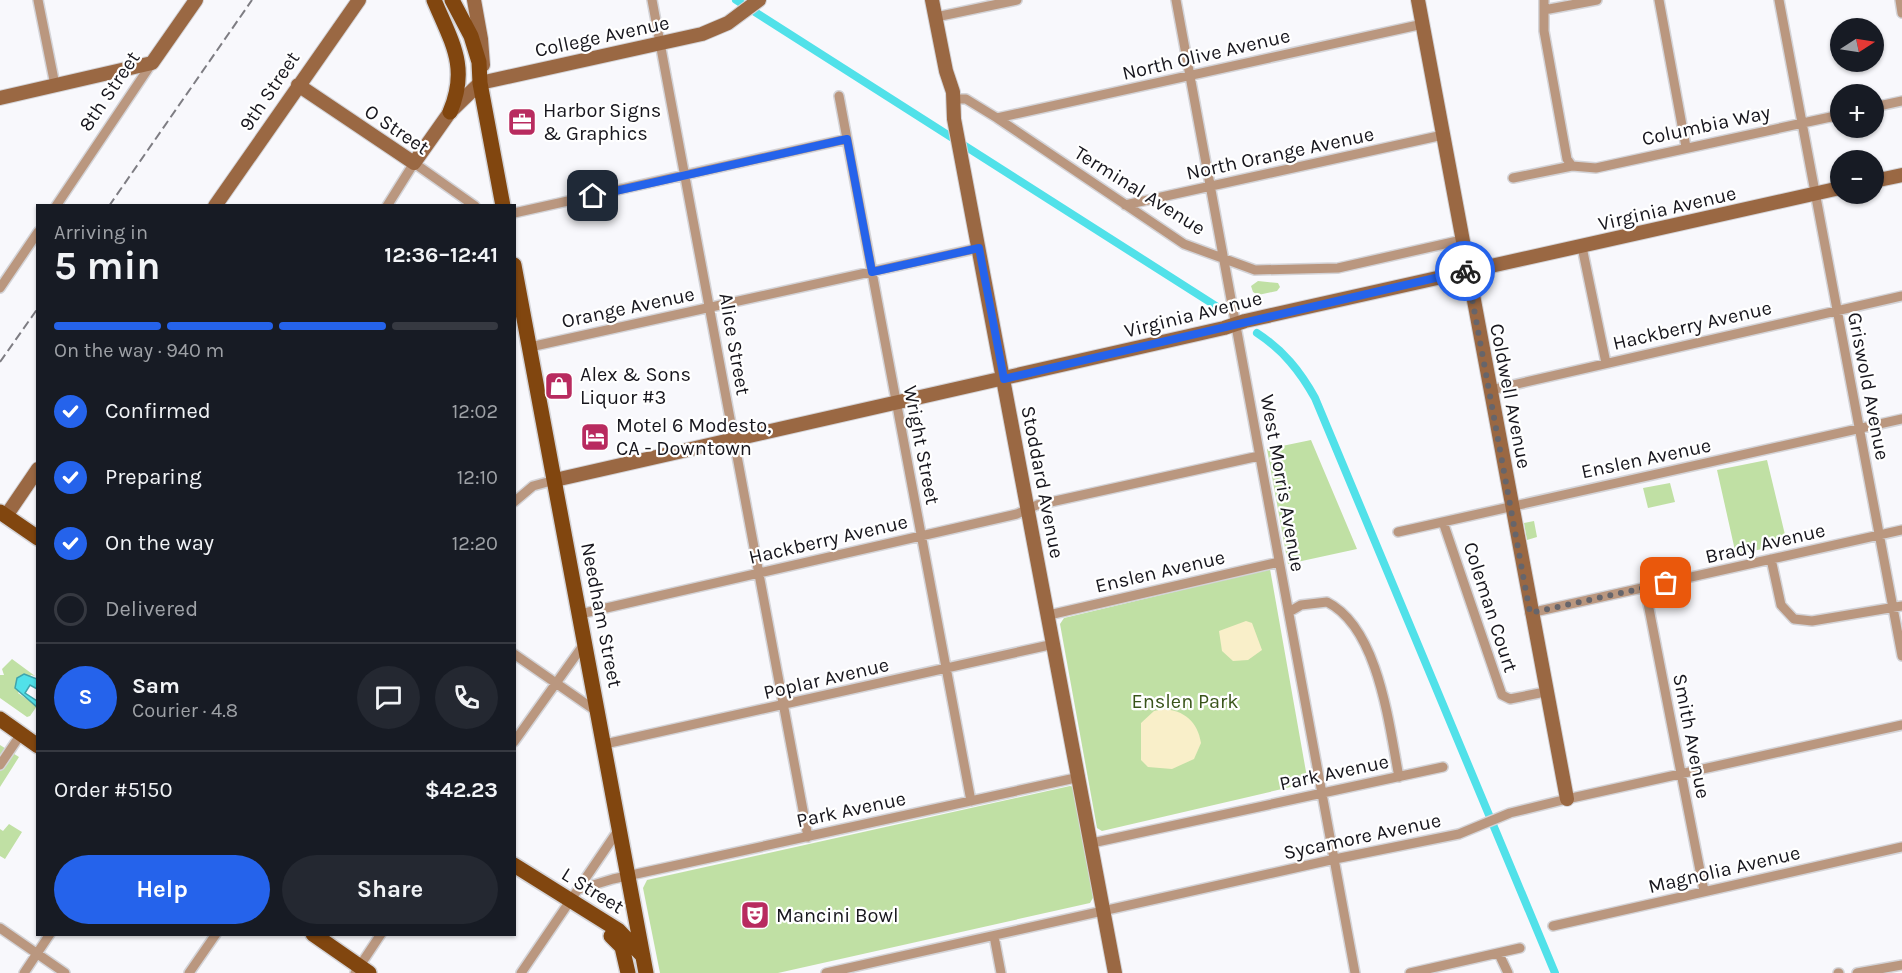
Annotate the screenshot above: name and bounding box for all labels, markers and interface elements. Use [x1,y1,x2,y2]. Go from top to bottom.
street label: College Avenue [533,11,671,62]
north arrow [1830,18,1884,72]
map controls [1830,18,1884,204]
street label: North Olive Avenue [1120,24,1292,85]
street label: 8th Street [74,47,145,136]
street label: 9th Street [234,47,305,135]
button: + [1830,84,1884,138]
place label: Harbor Signs & Graphics [543,99,661,145]
street label: O Street [360,100,434,160]
street label: Columbia Way [1640,101,1772,150]
office icon: Harbor Signs & Graphics [506,106,538,138]
street label: North Orange Avenue [1184,122,1376,185]
street label: Terminal Avenue [1070,141,1209,240]
button: − [1830,150,1884,204]
pin [567,170,618,221]
icon: home [576,179,609,212]
street label: Virginia Avenue [1596,181,1738,236]
text: Arriving in [54,221,148,244]
courier [1435,241,1495,301]
text: 12:36–12:41 [384,242,498,268]
text: 5 min [54,243,161,289]
icon: bike [1449,255,1482,288]
street label: Orange Avenue [560,282,697,333]
street label: Virginia Avenue [1122,286,1264,343]
street label: Alice Street [714,291,755,397]
street label: Hackberry Avenue [1610,296,1774,355]
street label: Griswold Avenue [1843,310,1894,462]
street label: Coldwell Avenue [1485,322,1536,471]
text: On the way · 940 m [54,339,224,362]
place label: Alex & Sons Liquor #3 [580,363,691,409]
shop icon: Alex & Sons Liquor #3 [543,370,575,402]
street label: Wright Street [899,384,944,507]
street label: West Morris Avenue [1256,393,1309,574]
icon: check [54,395,87,428]
text: Confirmed [105,398,211,424]
text: 12:02 [452,400,498,423]
street label: Stoddard Avenue [1016,404,1069,560]
place label: Motel 6 Modesto, CA - Downtown [616,414,771,460]
hotel icon: Motel 6 Modesto, CA - Downtown [579,421,611,453]
street label: Enslen Avenue [1579,433,1713,483]
icon: check [54,461,87,494]
text: Preparing [105,464,202,490]
text: 12:10 [457,466,498,489]
street label: Hackberry Avenue [746,510,910,569]
street label: Brady Avenue [1703,519,1827,568]
icon: check [54,527,87,560]
text: On the way [105,530,214,556]
text: 12:20 [452,532,498,555]
street label: Coleman Court [1459,539,1523,676]
street label: Needham Street [576,540,627,690]
street label: Enslen Avenue [1093,545,1227,598]
pin [1640,557,1691,608]
icon: bag [1649,566,1682,599]
text: Delivered [105,596,198,622]
street label: Poplar Avenue [761,653,891,704]
button: chat [357,666,420,729]
button: phone [435,666,498,729]
street label: Smith Avenue [1668,672,1715,801]
text: Sam [132,673,180,699]
text: S [78,684,93,710]
park label: Enslen Park [1131,690,1239,713]
text: Courier · 4.8 [132,699,238,722]
street label: Park Avenue [1277,750,1391,795]
text: Order #5150 [54,777,173,803]
text: $42.23 [425,777,498,803]
street label: Park Avenue [794,787,908,832]
street label: Sycamore Avenue [1281,809,1443,864]
street label: Magnolia Avenue [1646,841,1802,898]
button: Help [54,855,270,924]
button: Share [282,855,498,924]
street label: L Street [557,862,628,919]
theatre icon: Mancini Bowl [739,899,771,931]
place label: Mancini Bowl [776,904,899,927]

